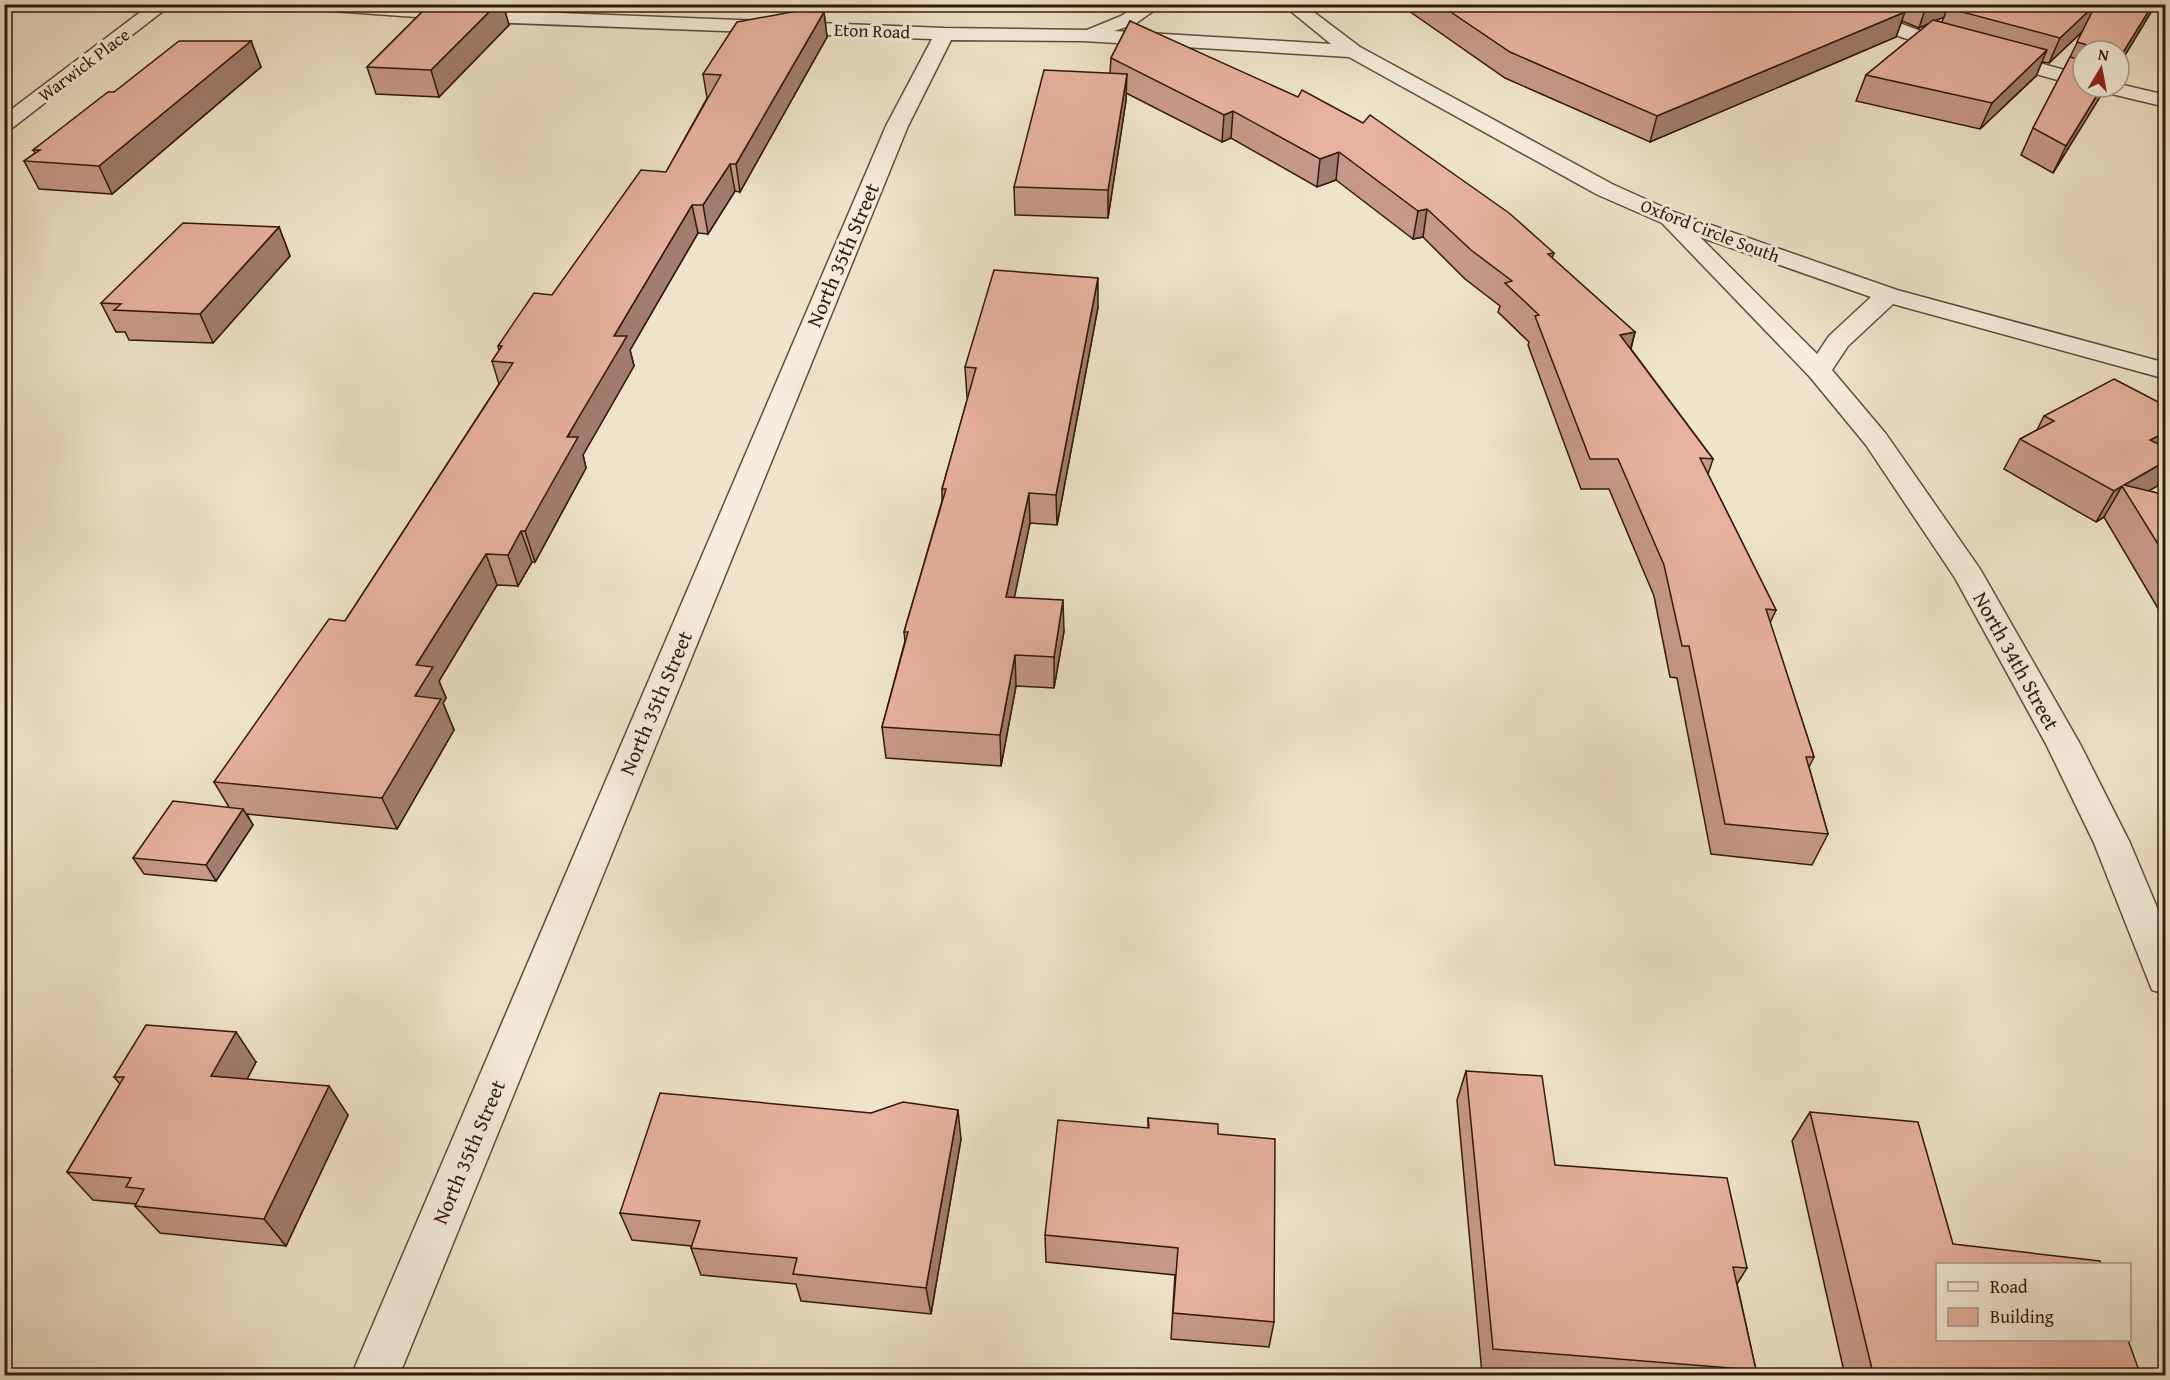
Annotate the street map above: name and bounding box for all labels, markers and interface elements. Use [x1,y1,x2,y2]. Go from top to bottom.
street label: Eton Road [833,16,911,45]
street label: Warwick Place [32,21,135,108]
north arrow [2071,39,2131,99]
text: N [2096,41,2111,67]
street label: North 35th Street [798,177,887,332]
street label: Oxford Circle South [1637,192,1784,270]
street label: North 34th Street [1966,586,2068,736]
street label: North 35th Street [611,625,700,780]
street label: North 35th Street [424,1074,513,1229]
legend [1936,1263,2131,1341]
text: Road [1990,1273,2028,1300]
text: Building [1990,1303,2054,1330]

